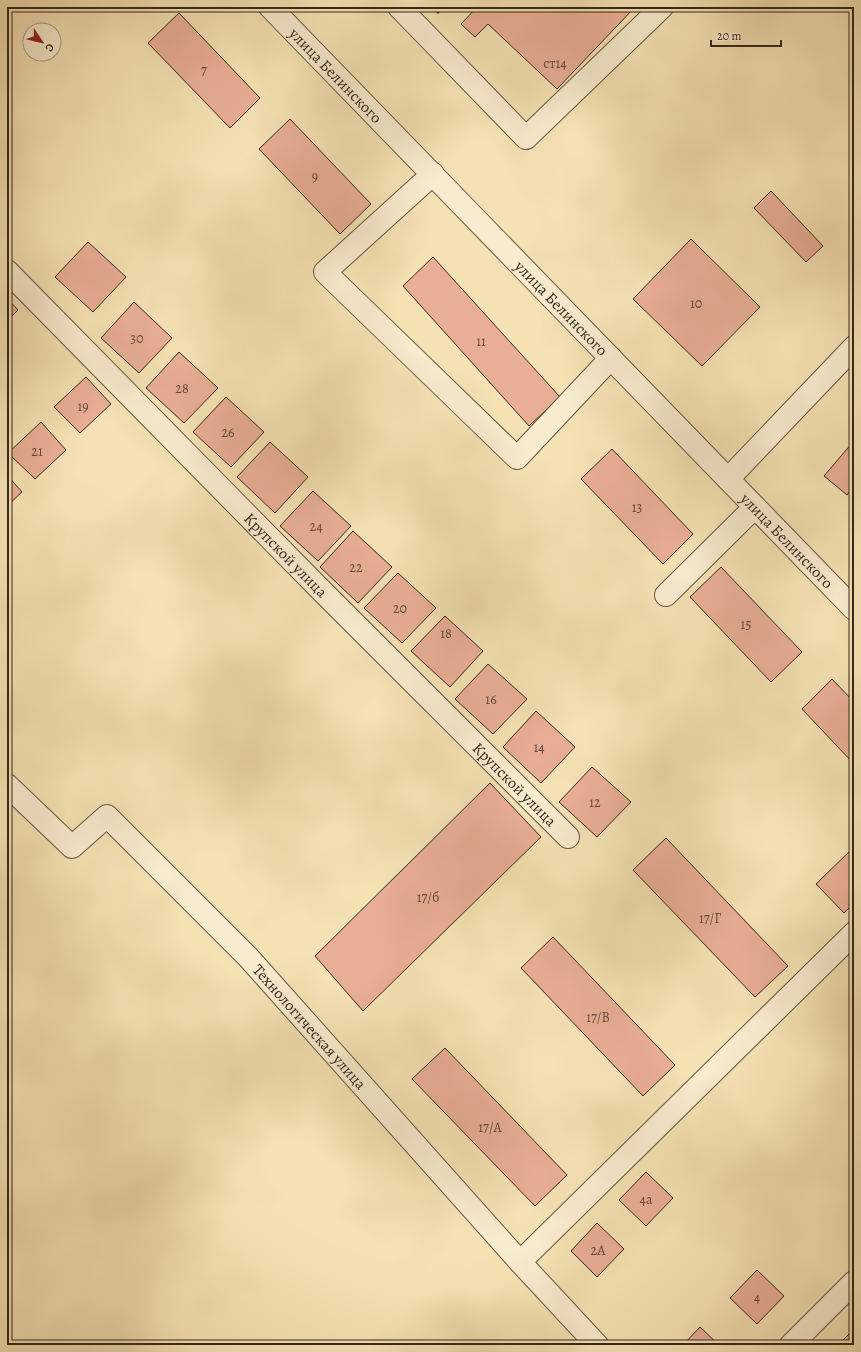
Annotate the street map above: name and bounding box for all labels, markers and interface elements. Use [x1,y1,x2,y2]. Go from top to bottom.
north arrow [22,22,62,62]
scale bar [711,22,781,48]
street label: улица Белинского [283,23,387,129]
text: 20 m [717,28,741,44]
text: С [42,40,58,55]
house number: ст14 [543,54,567,73]
house number: 7 [201,61,207,80]
house number: 9 [312,167,318,186]
street label: улица Белинского [509,255,613,361]
house number: 10 [690,294,702,313]
house number: 30 [130,329,144,348]
house number: 11 [476,332,486,351]
house number: 28 [175,379,189,398]
house number: 19 [77,397,89,416]
house number: 26 [221,423,235,442]
house number: 21 [31,442,43,461]
street label: улица Белинского [734,488,838,594]
house number: 13 [632,498,642,517]
street label: Крупской улица [239,508,333,603]
house number: 24 [310,517,323,536]
house number: 22 [349,558,363,577]
house number: 20 [393,599,407,618]
house number: 15 [741,615,751,634]
house number: 18 [440,624,452,643]
house number: 16 [485,690,497,709]
street label: Крупской улица [467,738,562,832]
house number: 14 [533,738,545,757]
house number: 12 [589,793,601,812]
house number: 17/б [417,888,439,907]
house number: 17/Г [699,909,721,928]
street label: Технологическая улица [247,960,371,1095]
house number: 17/В [586,1008,610,1027]
house number: 17/А [478,1118,503,1137]
house number: 4а [640,1190,653,1209]
house number: 2А [591,1241,606,1260]
house number: 4 [754,1288,760,1307]

